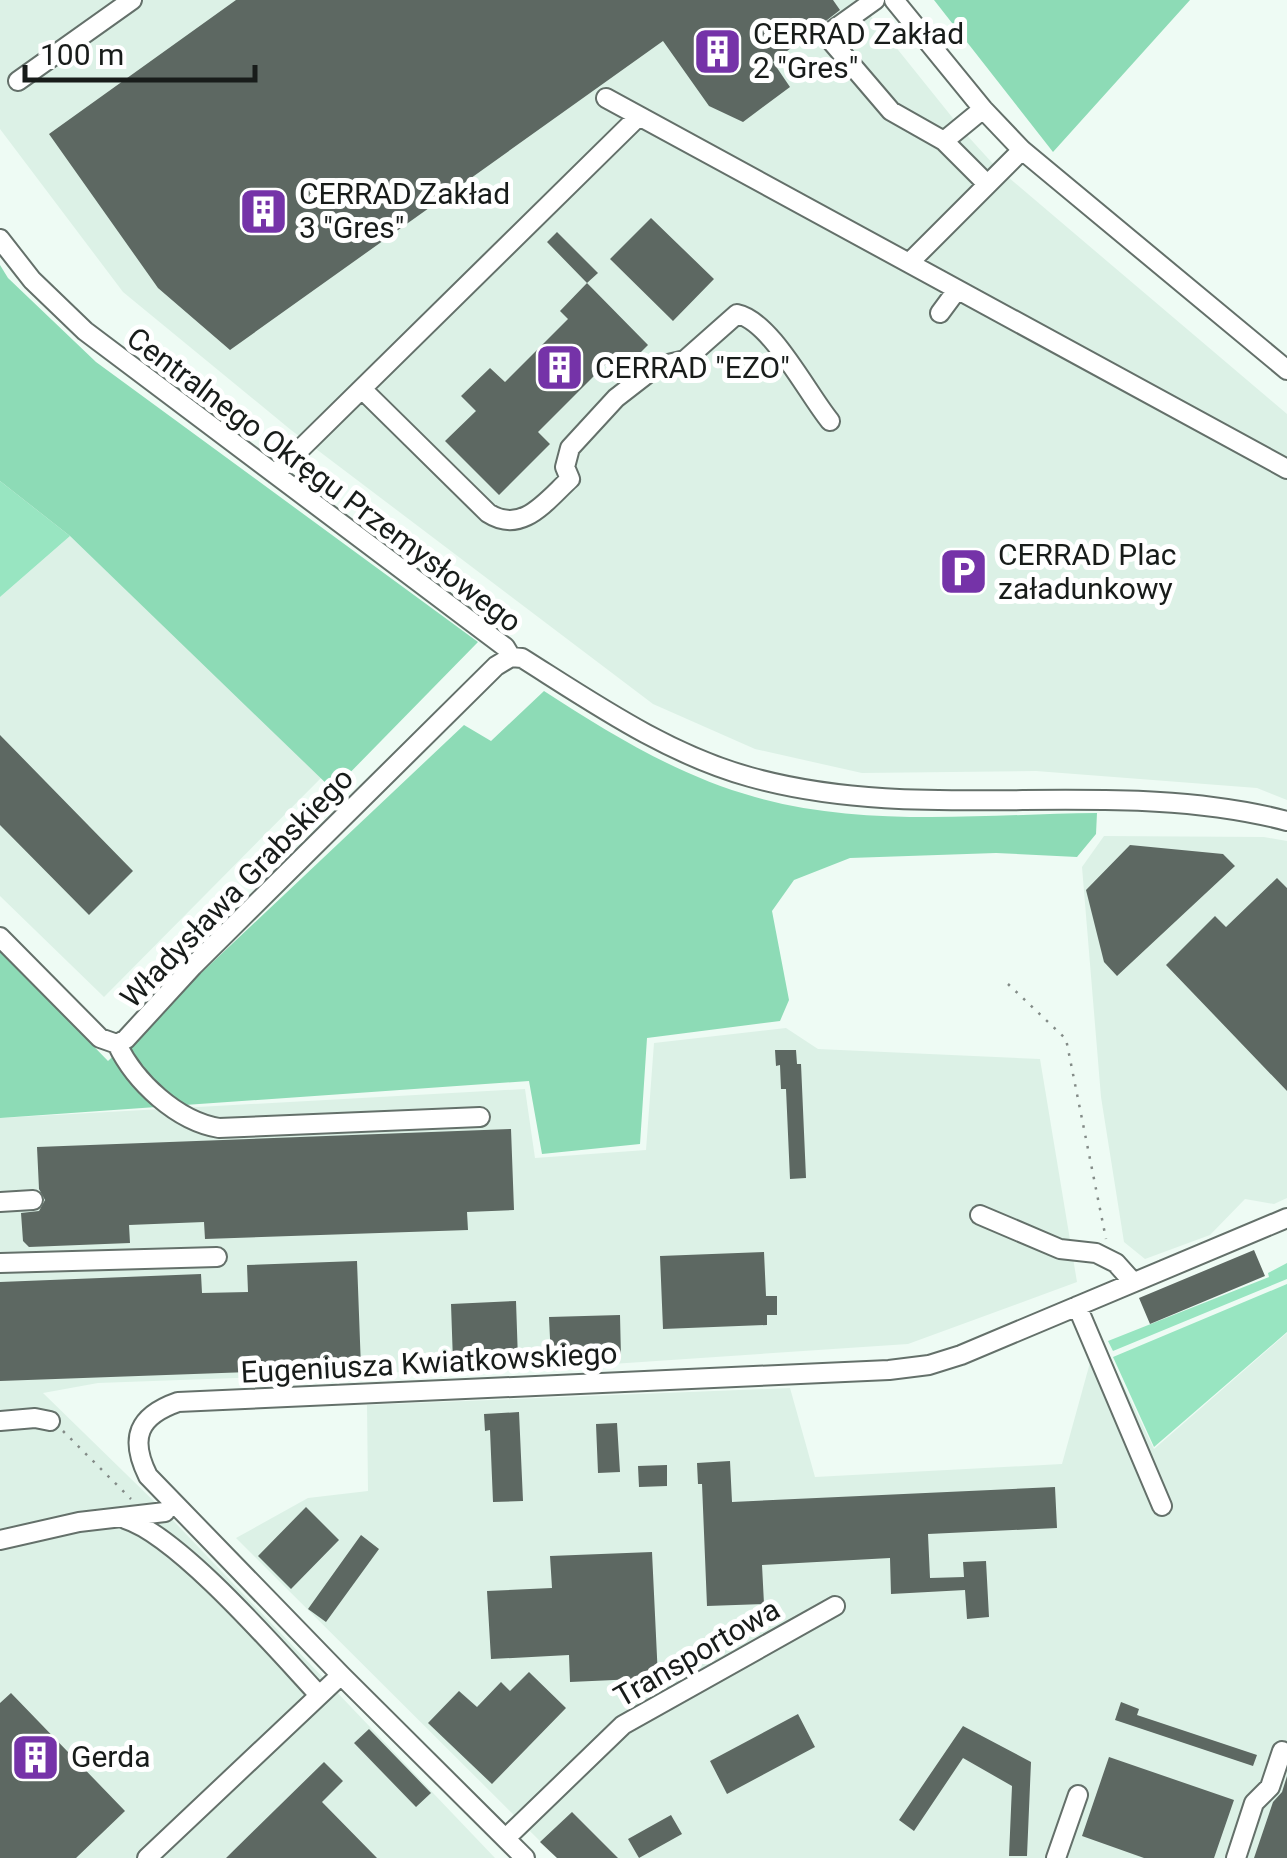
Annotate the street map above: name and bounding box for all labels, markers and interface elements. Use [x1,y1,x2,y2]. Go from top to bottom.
place label: CERRAD Zakład 2 "Gres" [753,16,964,85]
scale bar [25,20,255,82]
building icon: CERRAD Zakład 2 "Gres" [692,25,744,77]
text: 100 m [40,37,124,72]
place label: CERRAD Zakład 3 "Gres" [299,176,510,245]
building icon: CERRAD Zakład 3 "Gres" [238,185,290,237]
street label: Centralnego Okręgu Przemysłowego [120,320,528,639]
building icon: CERRAD "EZO" [534,342,586,394]
place label: CERRAD "EZO" [595,350,790,385]
place label: CERRAD Plac załadunkowy [998,537,1177,606]
parking icon: CERRAD Plac załadunkowy [937,546,989,598]
street label: Władysława Grabskiego [113,761,360,1015]
street label: Eugeniusza Kwiatkowskiego [240,1335,618,1390]
street label: Transportowa [608,1591,786,1714]
building icon: Gerda [10,1731,62,1783]
place label: Gerda [71,1739,150,1774]

